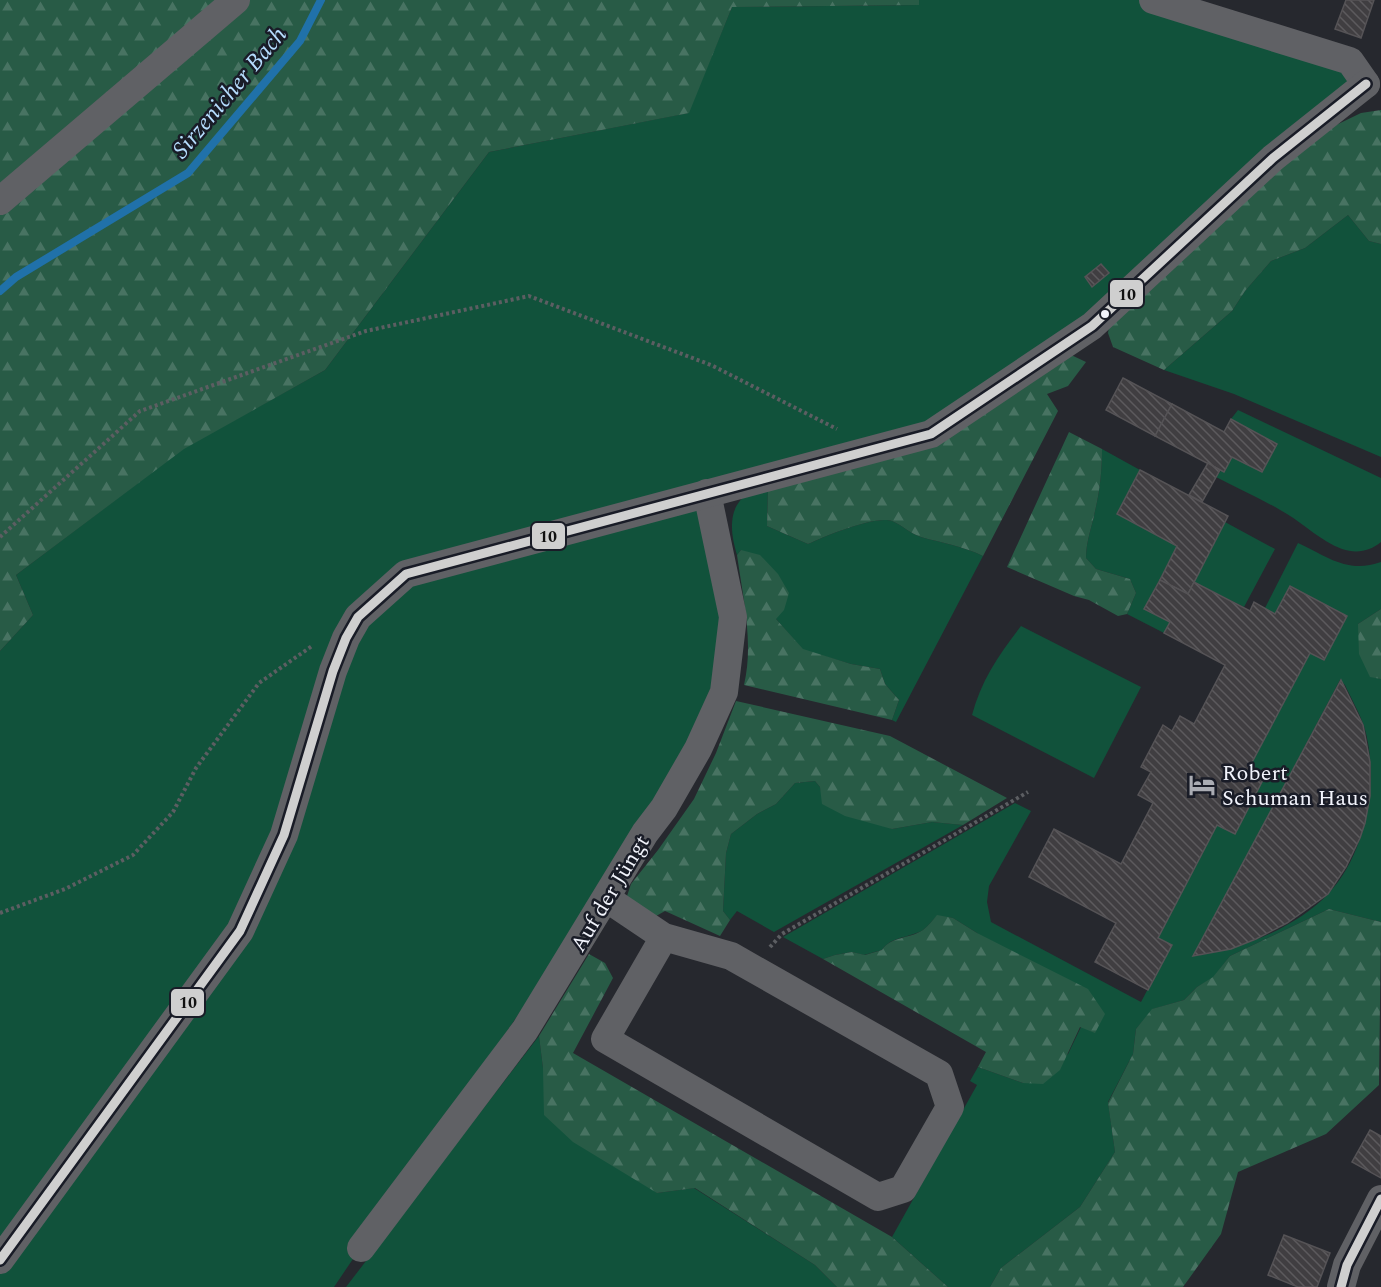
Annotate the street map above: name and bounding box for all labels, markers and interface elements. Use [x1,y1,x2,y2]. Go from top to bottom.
water label: Sirzenicher Bach [164,19,296,167]
line badge: 10 [1109,279,1144,308]
text: 10 [1118,283,1136,307]
unlabelled marker [1099,308,1111,320]
line badge: 10 [531,522,566,550]
text: 10 [539,525,557,549]
place label: Robert Schuman Haus [1222,757,1368,815]
hotel icon: Robert Schuman Haus [1187,770,1217,800]
street label: Auf der Jüngt [562,829,658,959]
line badge: 10 [170,988,205,1017]
text: 10 [179,991,197,1015]

